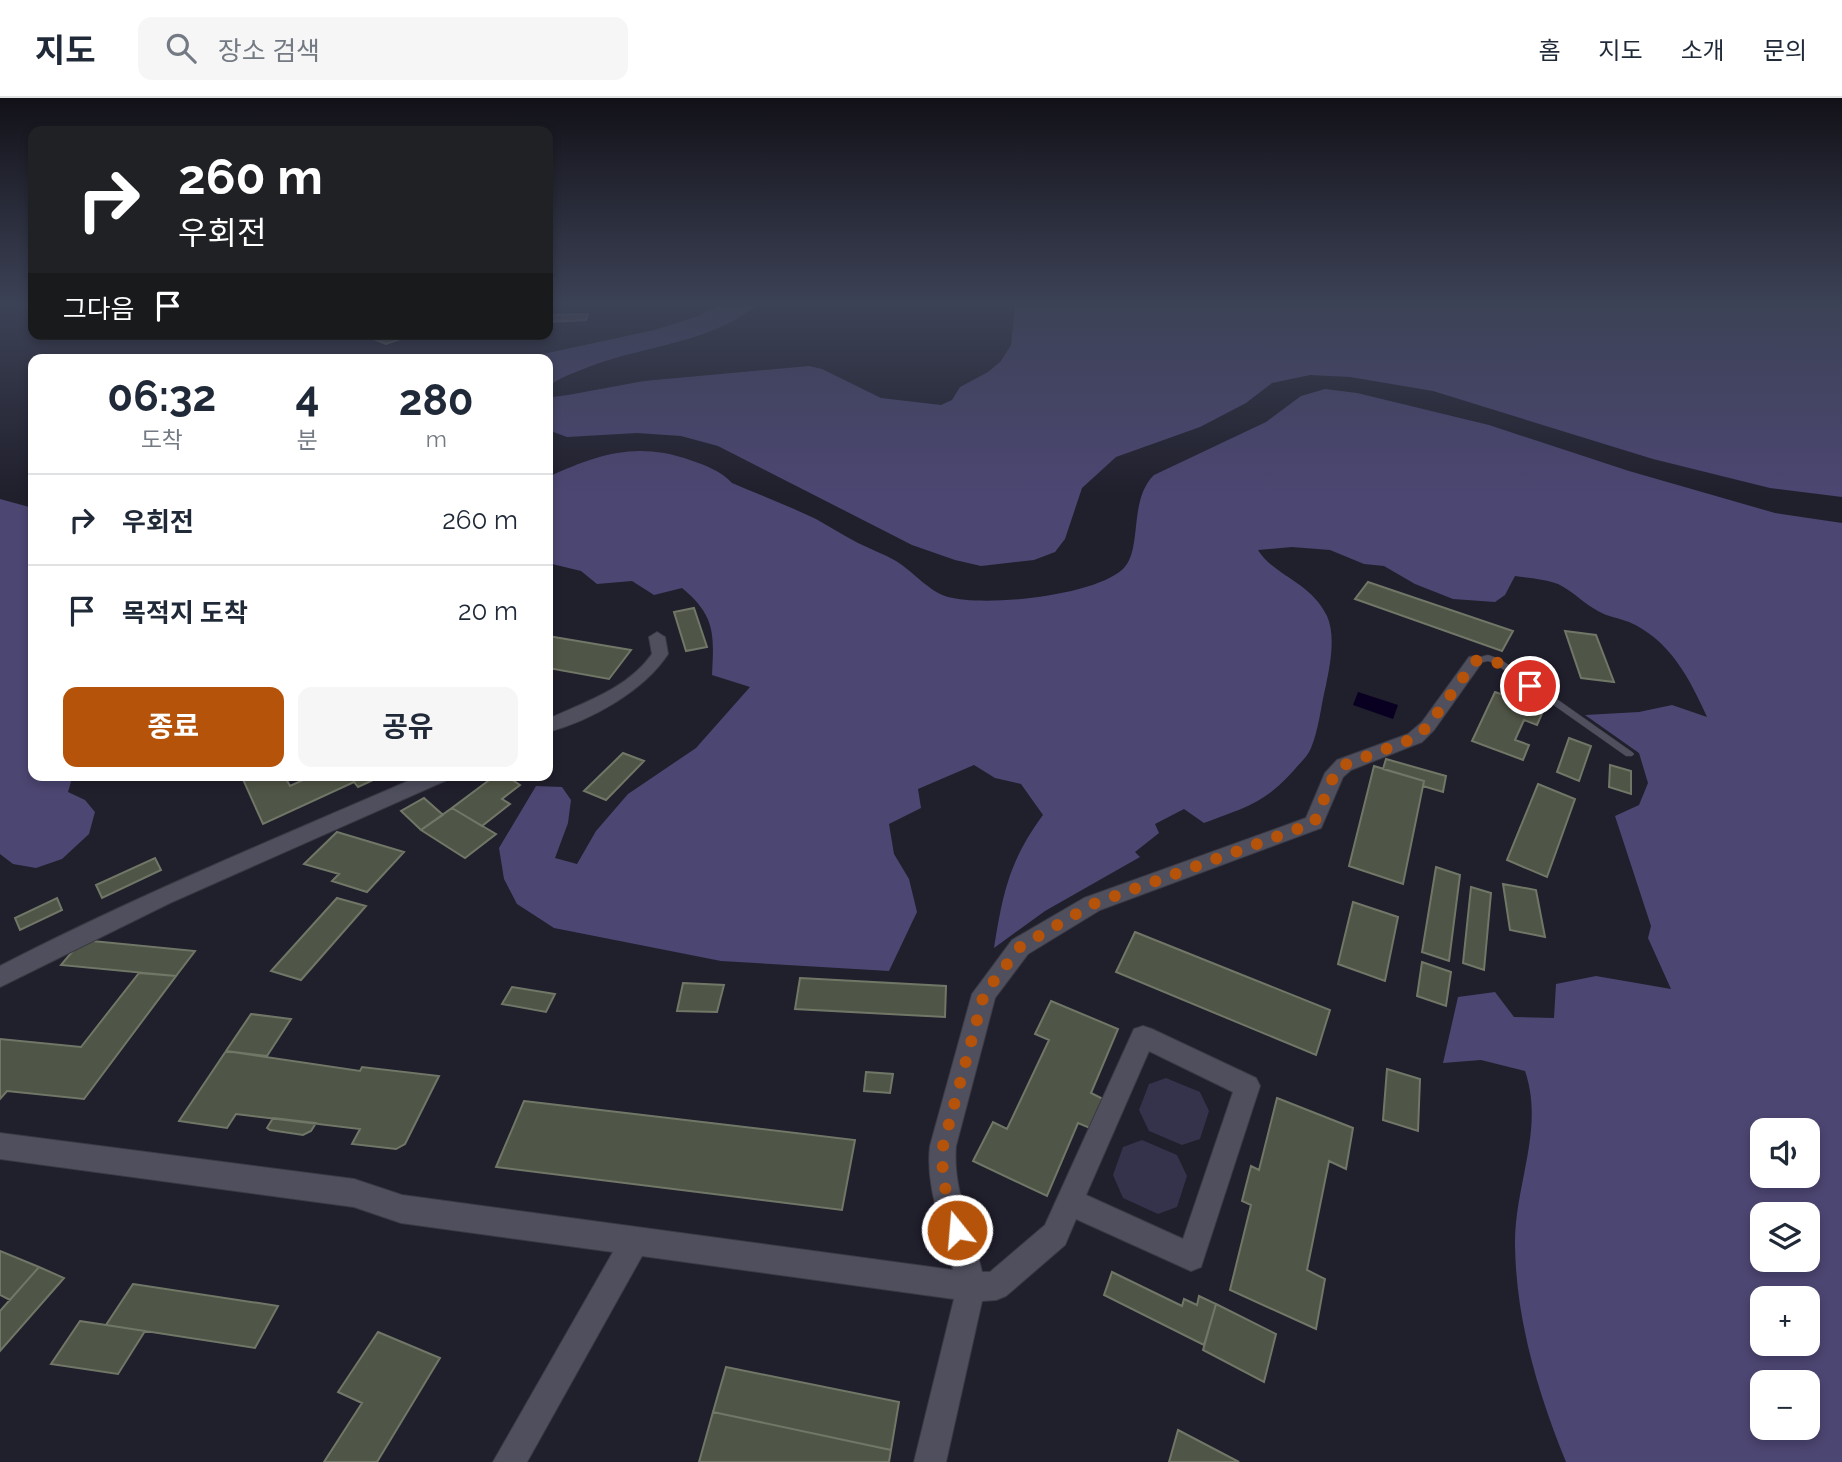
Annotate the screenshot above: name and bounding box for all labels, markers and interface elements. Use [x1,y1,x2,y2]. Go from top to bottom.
search box [138,17,628,80]
icon: search [162,29,200,67]
text: 지도 [35,31,96,70]
text: 장소 검색 [218,36,320,66]
text: 홈 [1538,36,1560,65]
text: 지도 [1598,36,1643,65]
text: 소개 [1681,36,1725,65]
text: 문의 [1763,36,1807,65]
text: 260 m [178,148,323,205]
icon: right [63,154,154,245]
text: 우회전 [178,214,266,251]
icon: arrive [149,287,187,325]
text: 그다음 [63,294,135,324]
text: 06:32 [107,372,216,421]
text: 4 [295,372,319,421]
text: 280 [399,376,474,425]
text: m [426,425,447,452]
text: 도착 [141,426,183,453]
text: 분 [297,426,318,453]
icon: right [63,501,101,539]
text: 260 m [442,505,518,535]
text: 우회전 [122,507,194,537]
icon: arrive [63,592,101,630]
text: 20 m [458,596,518,626]
text: 목적지 도착 [122,598,248,628]
pin [1500,656,1560,716]
icon: arrive [1511,667,1549,705]
button: 종료 [63,687,284,767]
button: 공유 [298,687,518,767]
map controls [1750,1118,1820,1440]
button: sound [1750,1118,1820,1188]
position arrow [920,1193,994,1267]
button: layers [1750,1202,1820,1272]
button: + [1750,1286,1820,1356]
button: − [1750,1370,1820,1440]

